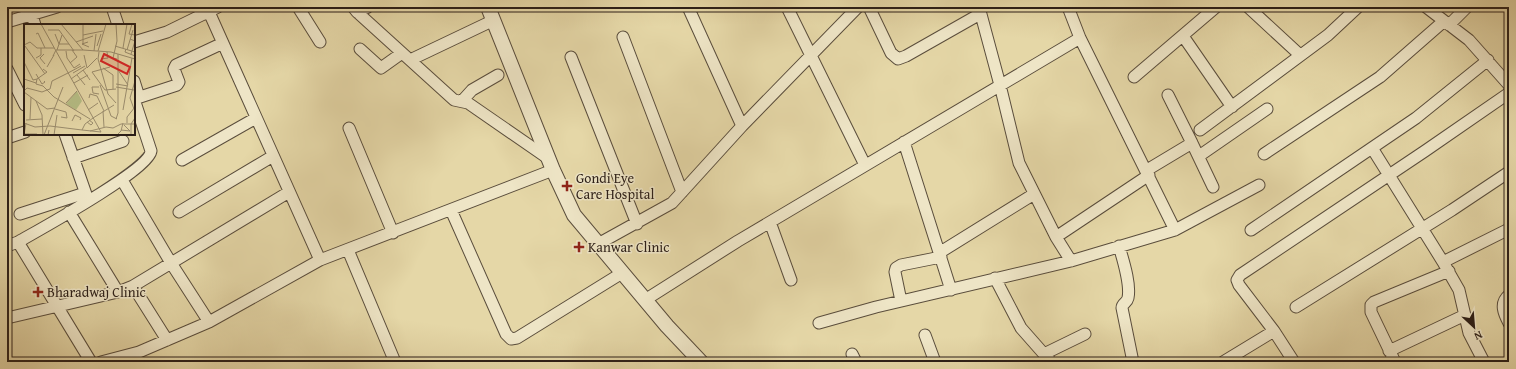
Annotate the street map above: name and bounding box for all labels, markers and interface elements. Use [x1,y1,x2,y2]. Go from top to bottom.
inset map [24,24,135,135]
place label: Gondi Eye Care Hospital [576,168,654,204]
marker: Gondi Eye Care Hospital [561,180,573,192]
place label: Kanwar Clinic [588,237,669,257]
marker: Kanwar Clinic [573,241,585,253]
place label: Bharadwaj Clinic [47,282,146,302]
marker: Bharadwaj Clinic [32,286,44,298]
north arrow [1454,307,1494,347]
text: N [1471,327,1485,345]

